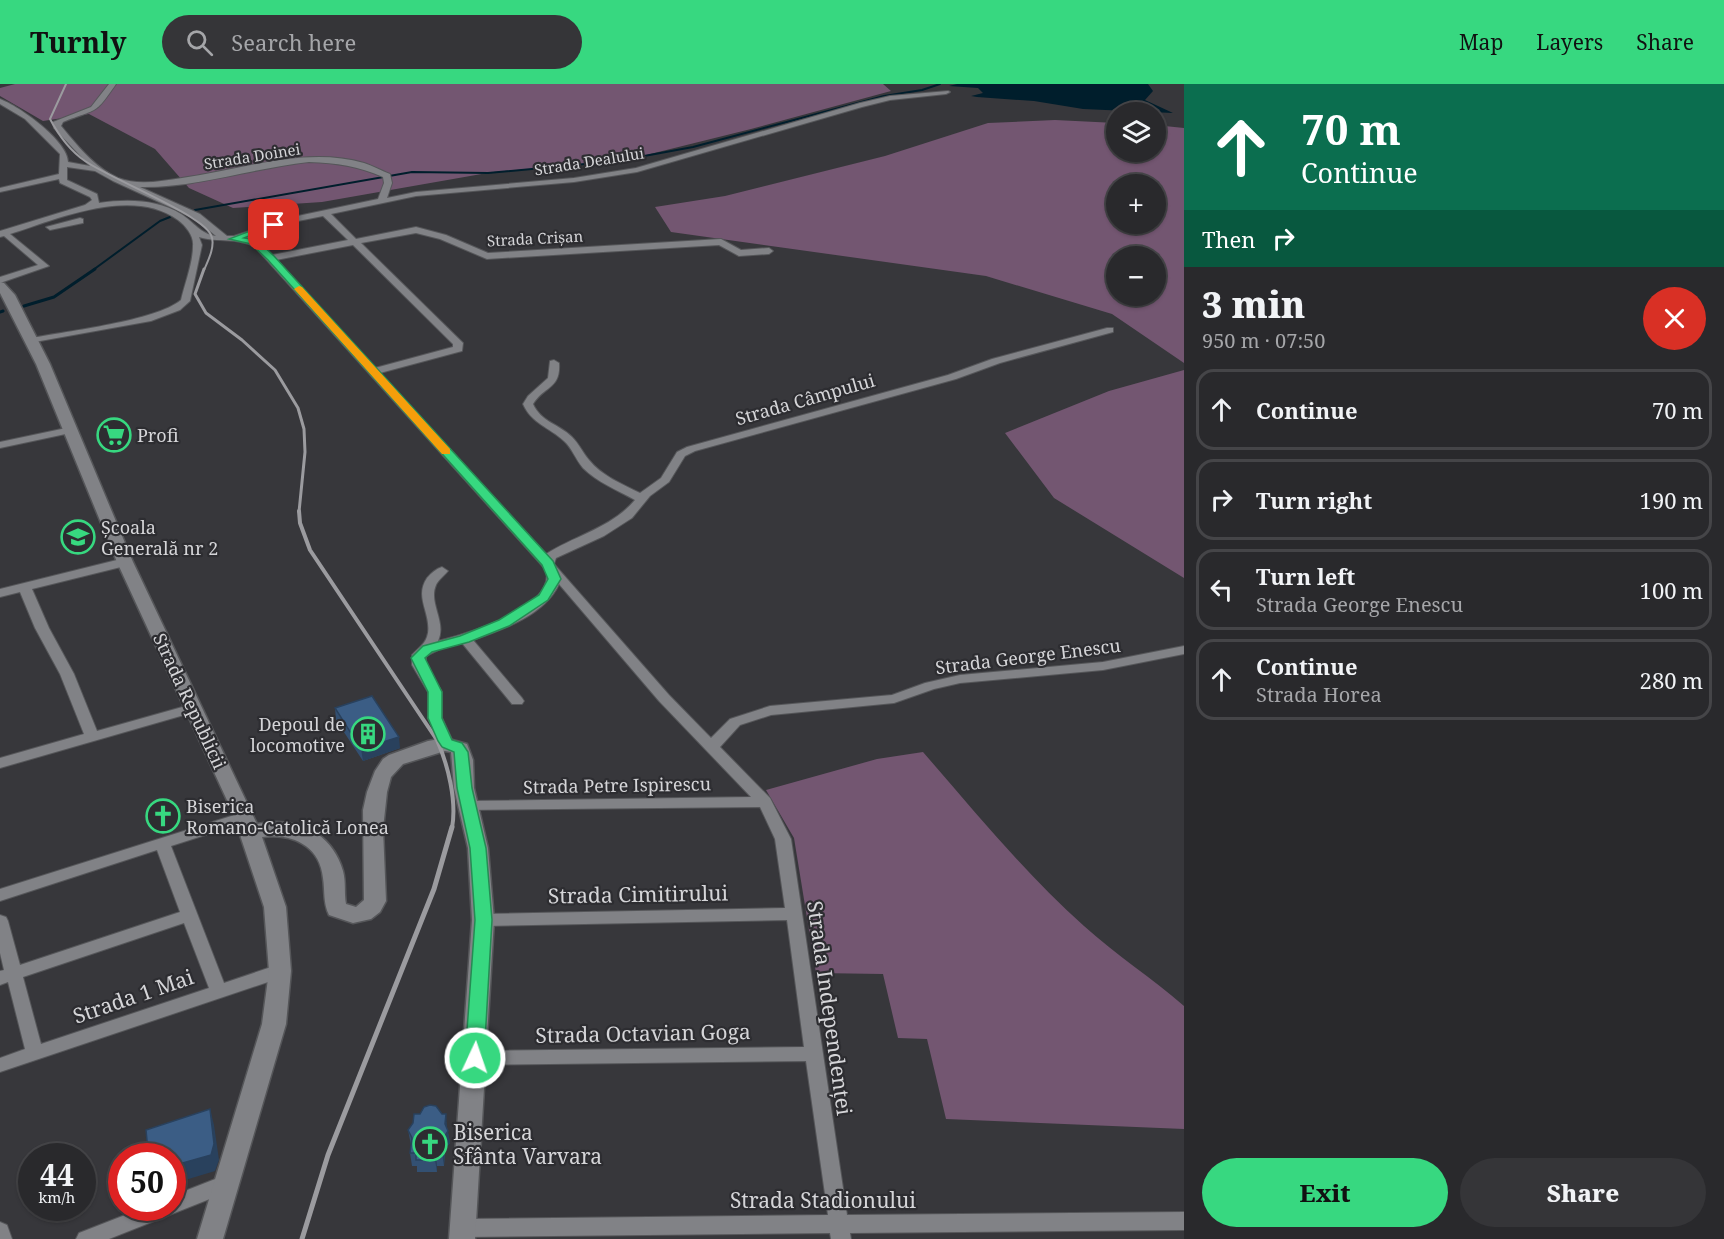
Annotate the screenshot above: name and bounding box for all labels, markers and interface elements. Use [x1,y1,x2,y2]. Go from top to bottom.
search box [162,15,582,69]
text: Turnly [30,23,126,61]
icon: search [183,26,216,59]
text: Search here [231,27,356,57]
text: Map [1459,28,1503,56]
text: Layers [1536,28,1603,56]
text: Share [1636,28,1694,56]
text: 70 m [1301,100,1401,157]
map controls [1106,102,1166,306]
button: layers [1106,102,1166,162]
icon: ahead [1202,108,1280,186]
street label: Strada Doinei [202,139,302,173]
street label: Strada Dealului [533,142,645,180]
text: Continue [1301,154,1418,191]
button: + [1106,174,1166,234]
pin [248,199,299,250]
icon: arrive [257,208,290,241]
icon: right [1267,222,1300,255]
text: Then [1202,224,1255,254]
street label: Strada Crișan [486,225,584,251]
button: − [1106,246,1166,306]
text: 3 min [1202,280,1305,329]
button: close [1643,287,1706,350]
text: 950 m · 07:50 [1202,327,1325,354]
street label: Strada Câmpului [733,368,878,430]
icon: ahead [1205,393,1238,426]
text: Continue [1256,395,1358,425]
text: 70 m [1652,395,1703,425]
supermarket icon: Profi [96,417,132,453]
place label: Profi [137,423,179,447]
icon: right [1205,483,1238,516]
text: Turn right [1256,485,1372,515]
text: 190 m [1640,485,1703,515]
place label: Școala Generală nr 2 [101,515,218,560]
school or university icon: Școala Generală nr 2 [60,519,96,555]
text: Turn left [1256,561,1355,591]
icon: left [1205,573,1238,606]
text: 100 m [1640,575,1703,605]
text: Strada George Enescu [1256,591,1463,618]
street label: Strada Republicii [148,629,232,773]
street label: Strada George Enescu [934,633,1123,679]
text: Continue [1256,651,1358,681]
icon: ahead [1205,663,1238,696]
text: 280 m [1640,665,1703,695]
text: Strada Horea [1256,681,1382,708]
place label: Depoul de locomotive [250,712,345,757]
building icon: Depoul de locomotive [350,716,386,752]
street label: Strada Petre Ispirescu [523,771,712,799]
place label: Biserica Romano-Catolică Lonea [186,794,389,839]
church icon: Biserica Romano-Catolică Lonea [145,798,181,834]
street label: Strada Cimitirului [548,878,729,910]
street label: Strada Independenței [801,899,859,1117]
street label: Strada 1 Mai [69,962,197,1030]
street label: Strada Octavian Goga [535,1017,751,1049]
position arrow [443,1026,507,1090]
place label: Biserica Sfânta Varvara [453,1118,602,1170]
church icon: Biserica Sfânta Varvara [412,1126,448,1162]
speed limit sign: 50 [108,1143,186,1221]
text: 44 [40,1154,74,1195]
button: Exit [1202,1158,1448,1227]
button: Share [1460,1158,1706,1227]
street label: Strada Stadionului [730,1186,916,1214]
text: km/h [39,1187,75,1207]

